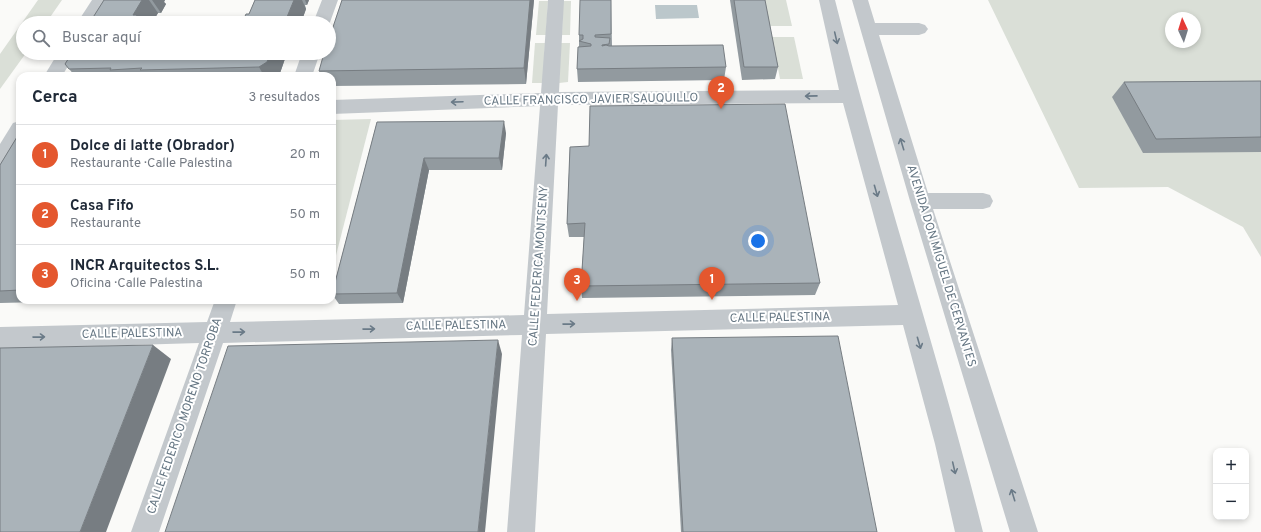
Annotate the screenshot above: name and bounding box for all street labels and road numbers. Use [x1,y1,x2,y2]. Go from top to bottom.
street label: CALLE FRANCISCO JAVIER SAUQUILLO [484,90,698,110]
street label: AVENIDA DON MIGUEL DE CERVANTES [903,163,979,369]
street label: CALLE FEDERICA MONTSENY [525,185,553,347]
street label: CALLE PALESTINA [730,309,830,327]
street label: CALLE FEDERICO MORENO TORROBA [144,316,226,516]
street label: CALLE PALESTINA [406,317,506,335]
street label: CALLE PALESTINA [82,325,182,343]

